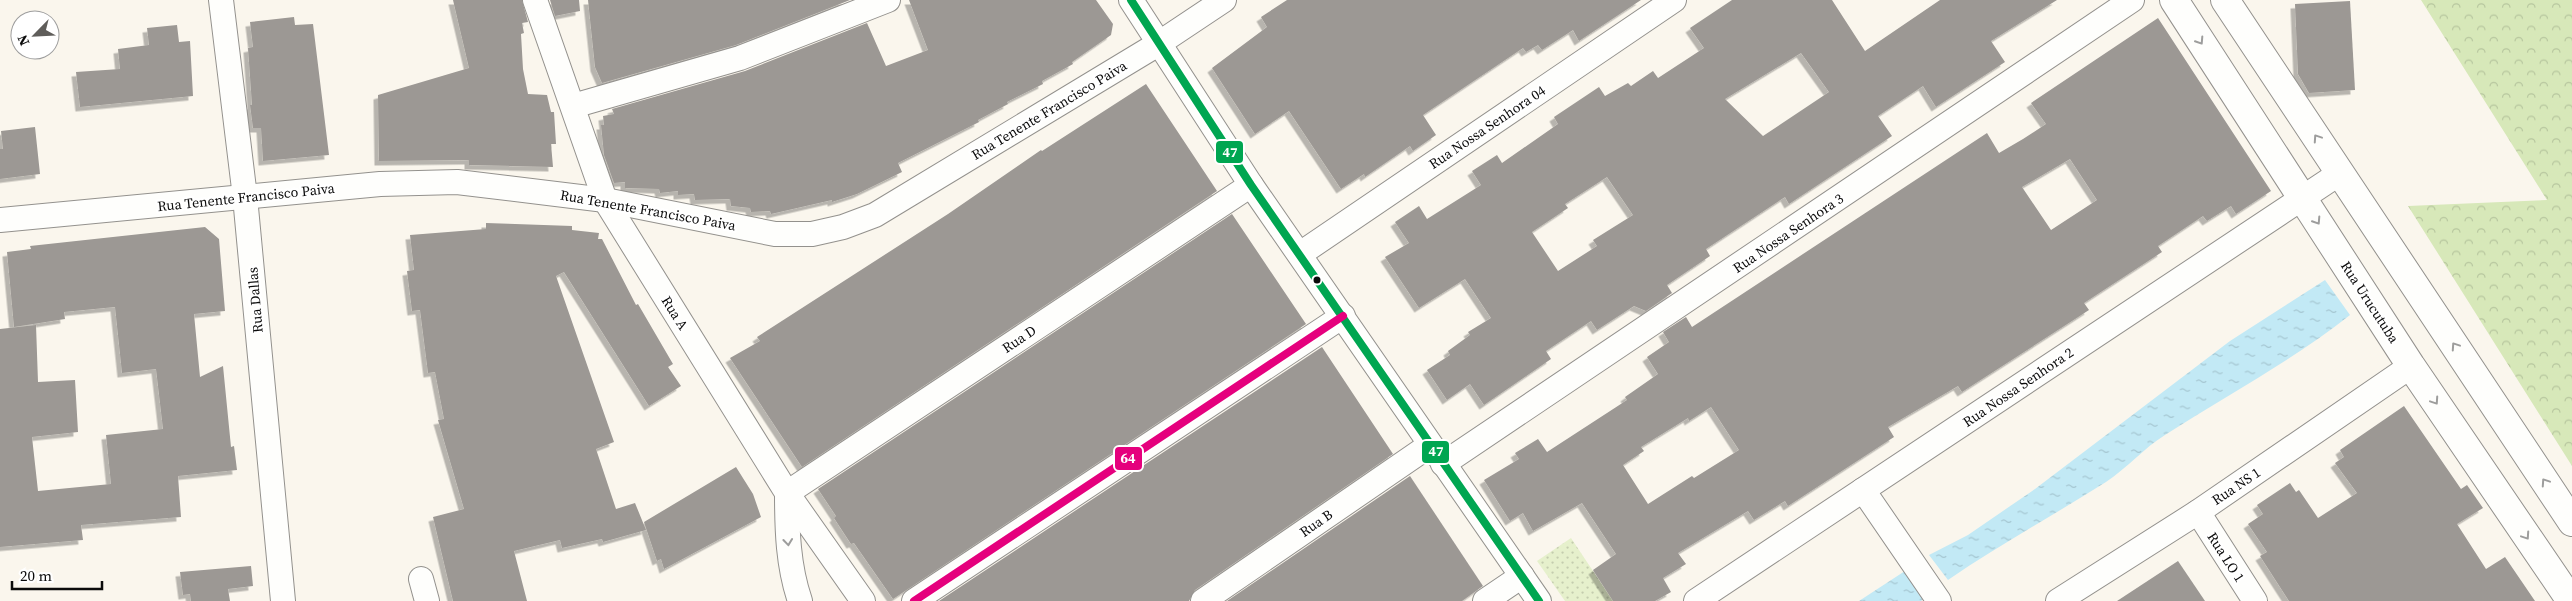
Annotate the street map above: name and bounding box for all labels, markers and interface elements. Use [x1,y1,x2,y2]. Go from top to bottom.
north arrow [10,10,60,60]
text: N [12,32,34,49]
one-way arrow [2194,35,2203,45]
street label: Rua Tenente Francisco Paiva [968,55,1131,164]
street label: Rua Nossa Senhora 04 [1425,80,1549,174]
one-way arrow [2313,134,2323,143]
line badge: 47 [1215,140,1244,164]
text: 47 [1222,142,1238,162]
street label: Rua Tenente Francisco Paiva [156,178,336,216]
street label: Rua Tenente Francisco Paiva [559,185,738,235]
street label: Rua Nossa Senhora 3 [1729,188,1847,278]
one-way arrow [2311,216,2320,225]
street label: Rua Urucutuba [2336,257,2404,348]
street label: Rua Dallas [242,266,268,334]
unlabelled marker [1312,275,1322,285]
street label: Rua A [657,292,694,335]
street label: Rua D [998,320,1040,358]
street label: Rua Nossa Senhora 2 [1959,342,2077,432]
one-way arrow [2452,343,2461,352]
one-way arrow [2429,395,2438,405]
line badge: 47 [1421,440,1450,464]
text: 47 [1428,441,1444,461]
line badge: 64 [1114,446,1143,471]
text: 64 [1120,448,1136,468]
street label: Rua NS 1 [2208,462,2264,510]
one-way arrow [2542,478,2551,487]
street label: Rua B [1295,504,1337,542]
street label: Rua LO 1 [2202,528,2250,586]
one-way arrow [2520,530,2529,539]
one-way arrow [782,538,793,546]
scale bar [12,558,102,590]
text: 20 m [20,565,52,586]

